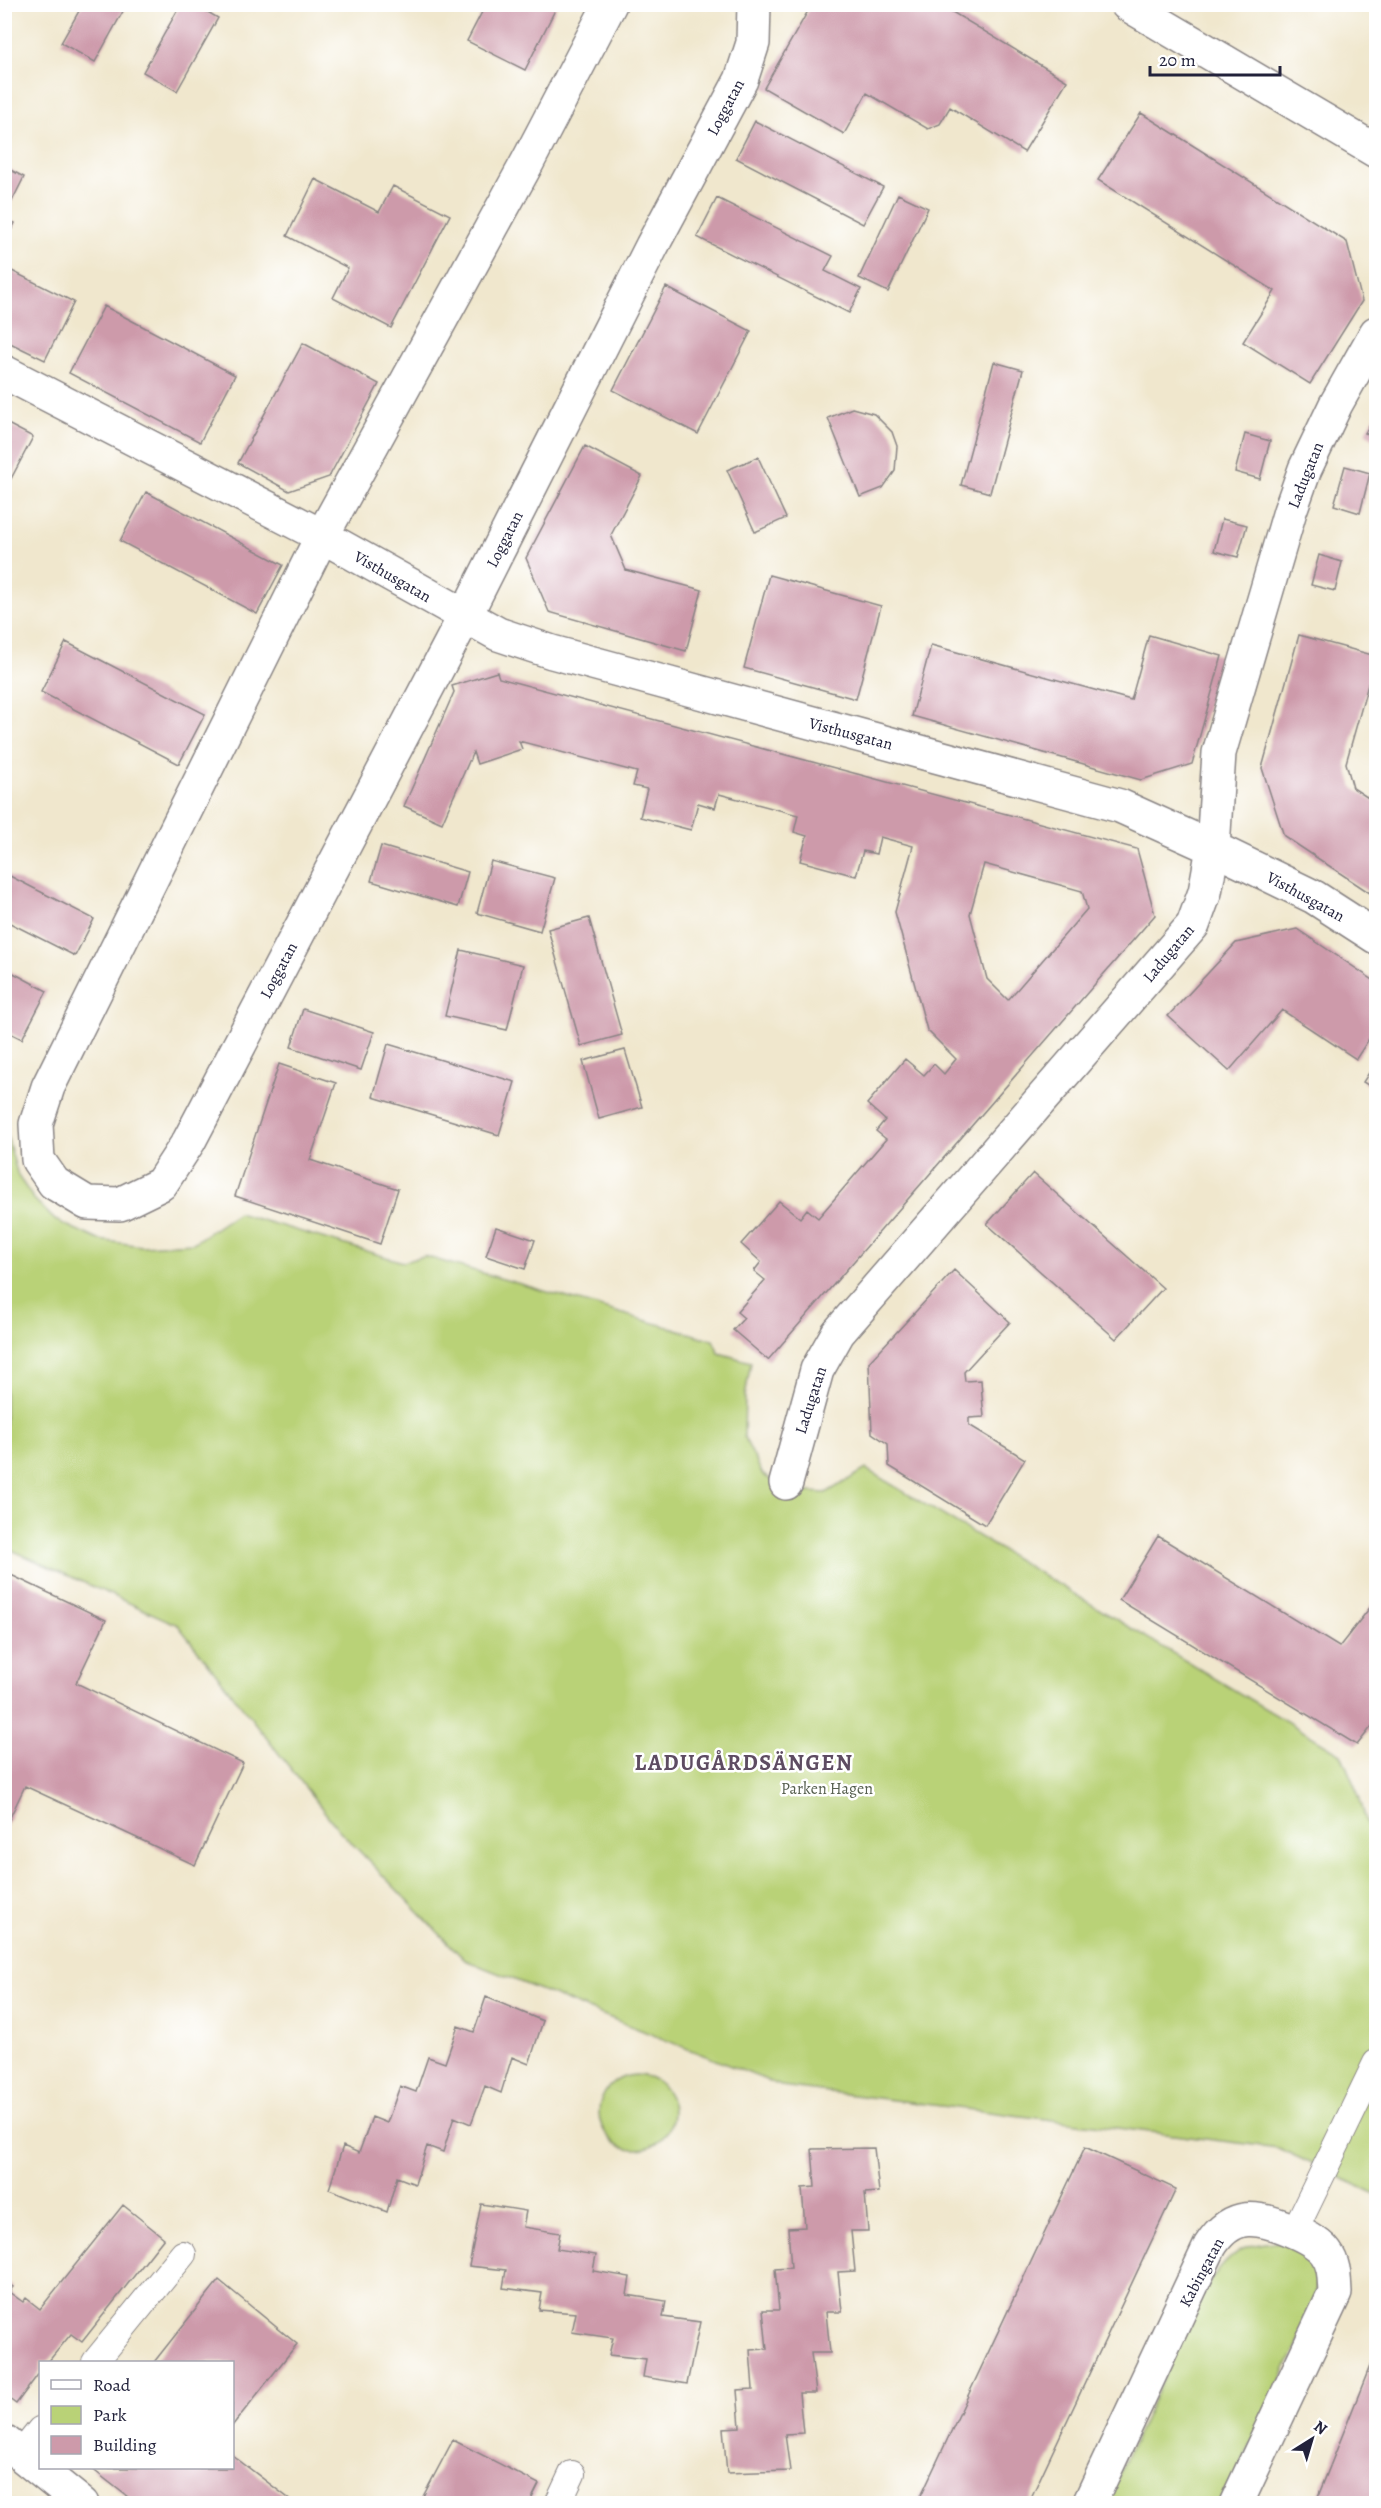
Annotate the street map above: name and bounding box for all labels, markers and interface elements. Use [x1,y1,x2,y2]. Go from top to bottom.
scale bar [1150,39,1280,77]
text: 20 m [1159,48,1196,72]
street label: Loggatan [702,75,750,140]
street label: Ladugatan [1283,439,1329,512]
street label: Loggatan [481,507,529,572]
street label: Visthusgatan [349,545,435,608]
street label: Visthusgatan [806,712,895,756]
street label: Visthusgatan [1262,866,1349,927]
street label: Ladugatan [1138,920,1200,987]
street label: Loggatan [255,938,303,1003]
street label: Ladugatan [790,1364,832,1437]
district label: LADUGÅRDSÄNGEN [635,1748,853,1778]
park label: Parken Hagen [781,1778,873,1800]
street label: Kabingatan [1174,2234,1229,2311]
legend [39,2361,234,2469]
text: Road [93,2373,131,2397]
text: Park [93,2403,127,2427]
north arrow [1282,2409,1342,2469]
text: N [1309,2416,1332,2440]
text: Building [93,2433,157,2457]

